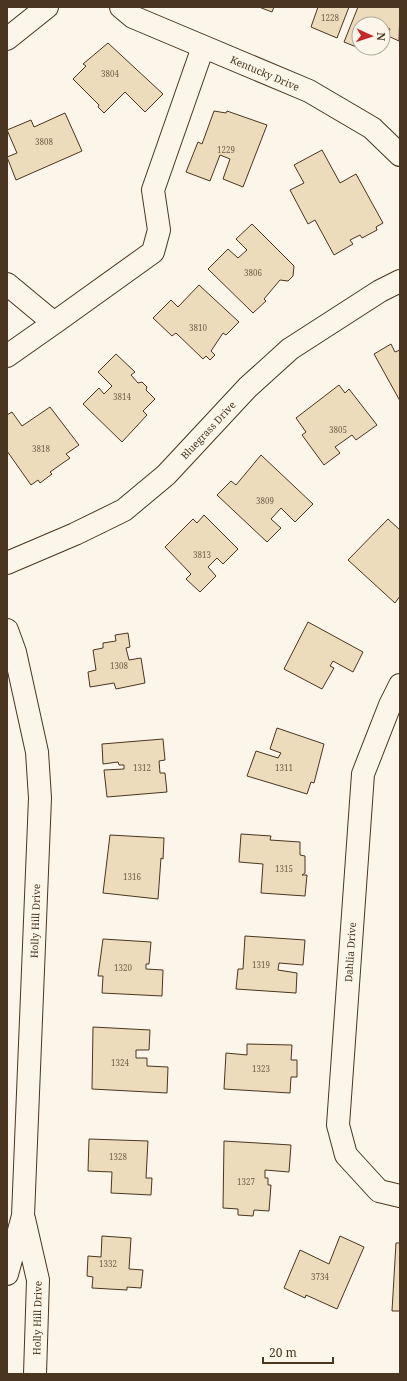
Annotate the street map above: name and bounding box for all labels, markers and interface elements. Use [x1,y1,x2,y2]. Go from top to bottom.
house number: 1228 [321,12,339,23]
north arrow [351,16,391,56]
text: N [374,32,389,42]
street label: Kentucky Drive [228,52,302,94]
house number: 3804 [101,68,119,79]
house number: 3808 [35,136,53,147]
house number: 1229 [217,144,235,155]
house number: 3806 [244,267,262,278]
house number: 3810 [189,322,207,333]
house number: 3814 [113,391,131,402]
street label: Bluegrass Drive [177,398,239,462]
house number: 3805 [329,424,347,435]
house number: 3818 [32,443,50,454]
house number: 3809 [256,495,274,506]
house number: 3813 [193,549,211,560]
house number: 1308 [110,660,128,671]
house number: 1312 [133,762,151,773]
house number: 1311 [275,762,293,773]
house number: 1315 [275,863,293,874]
house number: 1316 [123,871,141,882]
street label: Holly Hill Drive [27,884,43,958]
street label: Dahlia Drive [341,922,359,982]
house number: 1319 [252,959,270,970]
house number: 1320 [114,962,132,973]
house number: 1324 [111,1057,129,1068]
house number: 1323 [252,1063,270,1074]
house number: 1328 [109,1151,127,1162]
house number: 1327 [237,1176,255,1187]
house number: 1332 [99,1258,117,1269]
house number: 3734 [311,1271,329,1282]
street label: Holly Hill Drive [29,1281,45,1355]
scale bar [263,1339,333,1365]
text: 20 m [269,1344,297,1361]

